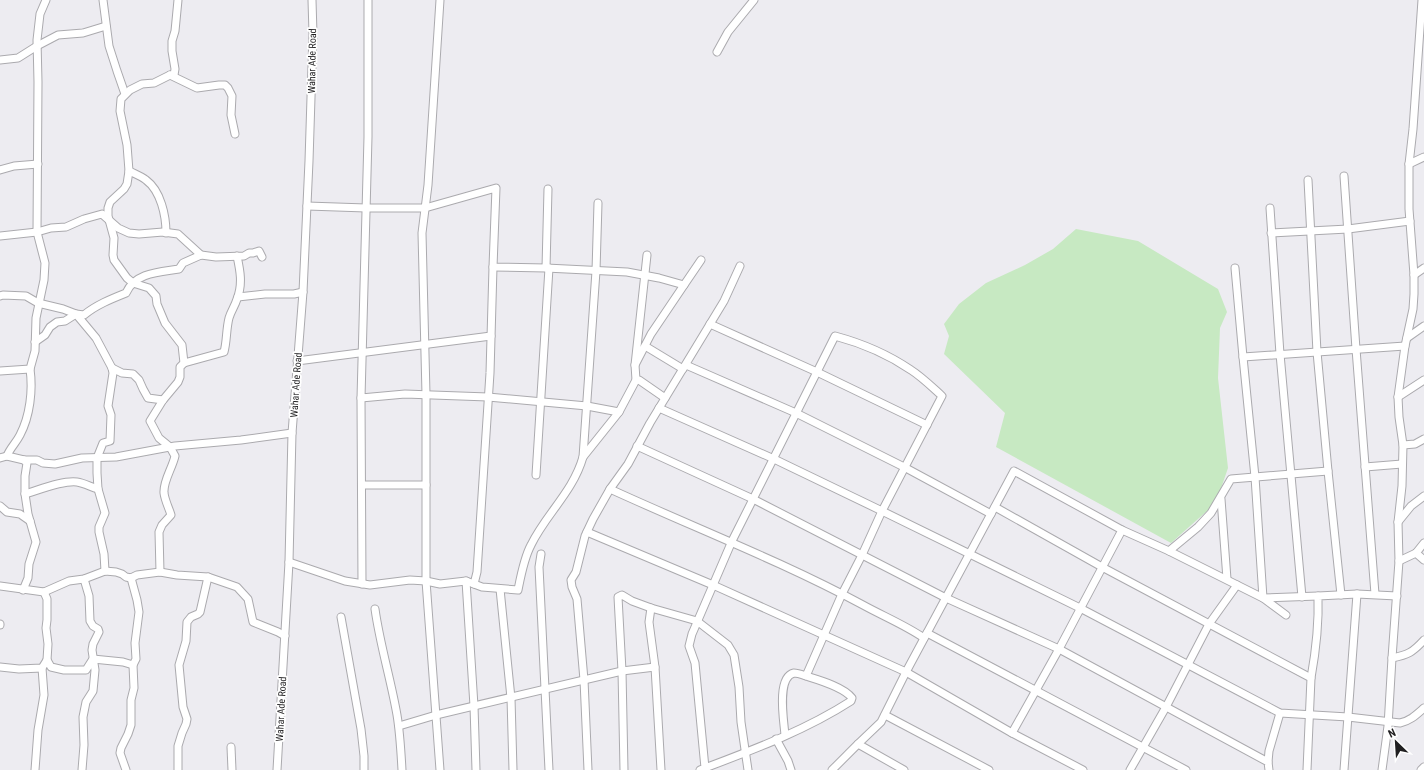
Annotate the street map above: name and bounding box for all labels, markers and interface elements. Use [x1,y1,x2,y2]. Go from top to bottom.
street label: Wahar Ade Road [306,28,318,94]
street label: Wahar Ade Road [288,352,304,418]
street label: Wahar Ade Road [274,676,288,742]
north arrow [1376,722,1416,762]
text: N [1386,726,1398,741]

